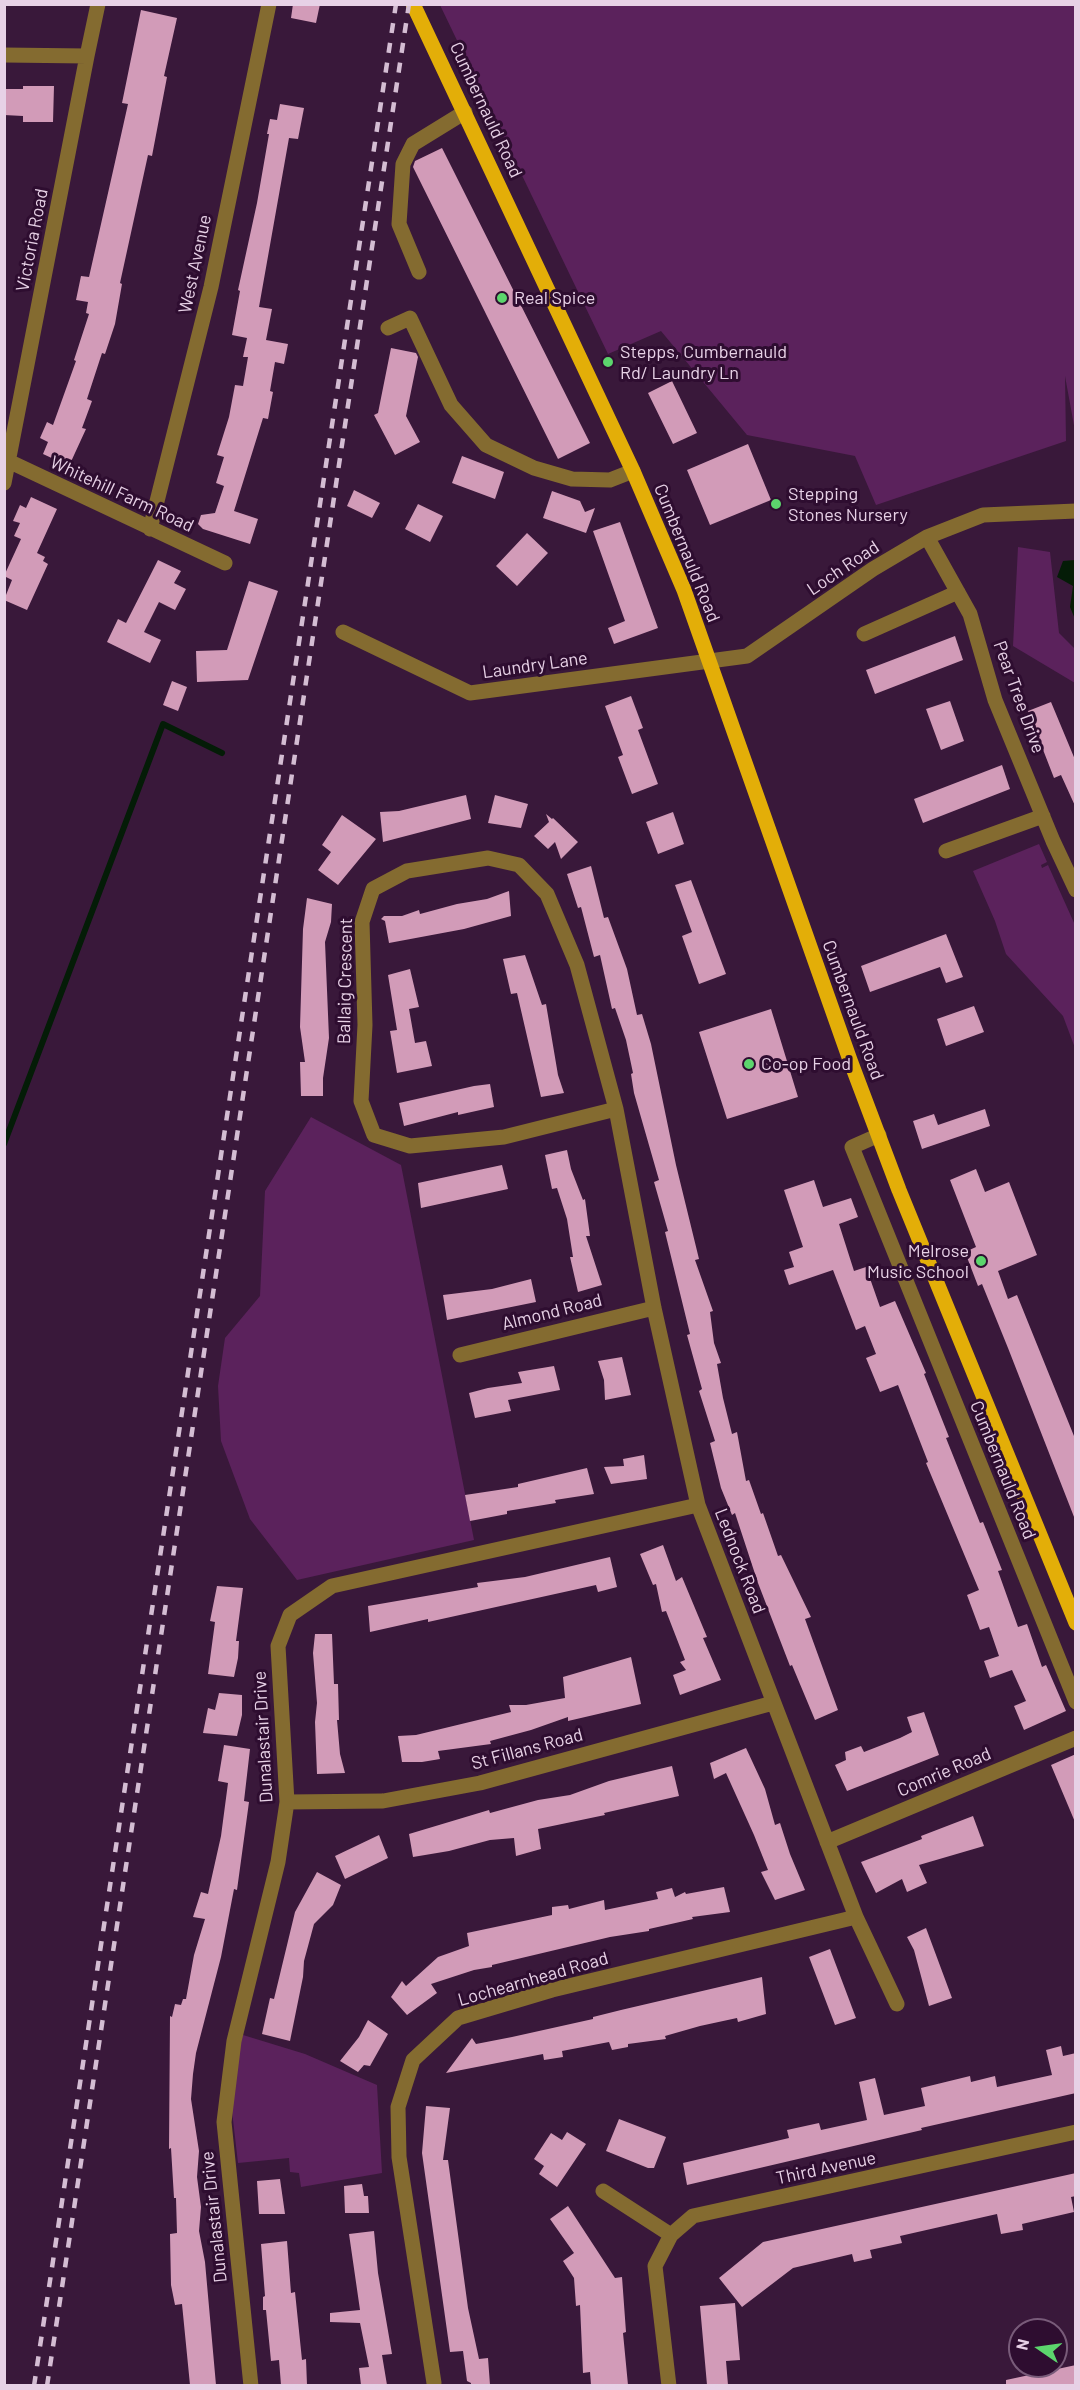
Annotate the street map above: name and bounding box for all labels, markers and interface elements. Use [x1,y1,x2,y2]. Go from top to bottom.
street label: Cumbernauld Road [445,39,527,181]
street label: Victoria Road [11,187,53,293]
street label: West Avenue [174,213,216,315]
place label: Real Spice [514,287,595,309]
marker: Real Spice [495,291,509,305]
place label: Stepps, Cumbernauld Rd/ Laundry Ln [620,341,787,384]
marker: Stepps, Cumbernauld Rd/ Laundry Ln [601,355,615,369]
street label: Whitehill Farm Road [47,451,197,537]
street label: Cumbernauld Road [649,481,725,625]
place label: Stepping Stones Nursery [788,483,908,526]
marker: Stepping Stones Nursery [769,497,783,511]
street label: Loch Road [803,536,883,600]
street label: Pear Tree Drive [989,638,1049,756]
street label: Laundry Lane [481,647,589,683]
street label: Ballaig Crescent [333,918,357,1044]
street label: Cumbernauld Road [818,937,888,1083]
place label: Co-op Food [761,1053,851,1075]
marker: Co-op Food [742,1057,756,1071]
place label: Melrose Music School [867,1240,969,1282]
marker: Melrose Music School [974,1254,988,1268]
street label: Almond Road [500,1289,604,1335]
street label: Cumbernauld Road [965,1398,1041,1542]
street label: Lednock Road [710,1505,770,1617]
street label: Dunalastair Drive [249,1671,277,1803]
street label: St Fillans Road [469,1724,585,1774]
street label: Comrie Road [894,1743,994,1801]
street label: Lochearnhead Road [455,1947,611,2011]
street label: Third Avenue [774,2147,878,2189]
street label: Dunalastair Drive [196,2150,232,2284]
north arrow [1008,2318,1068,2378]
text: N [1011,2337,1032,2352]

